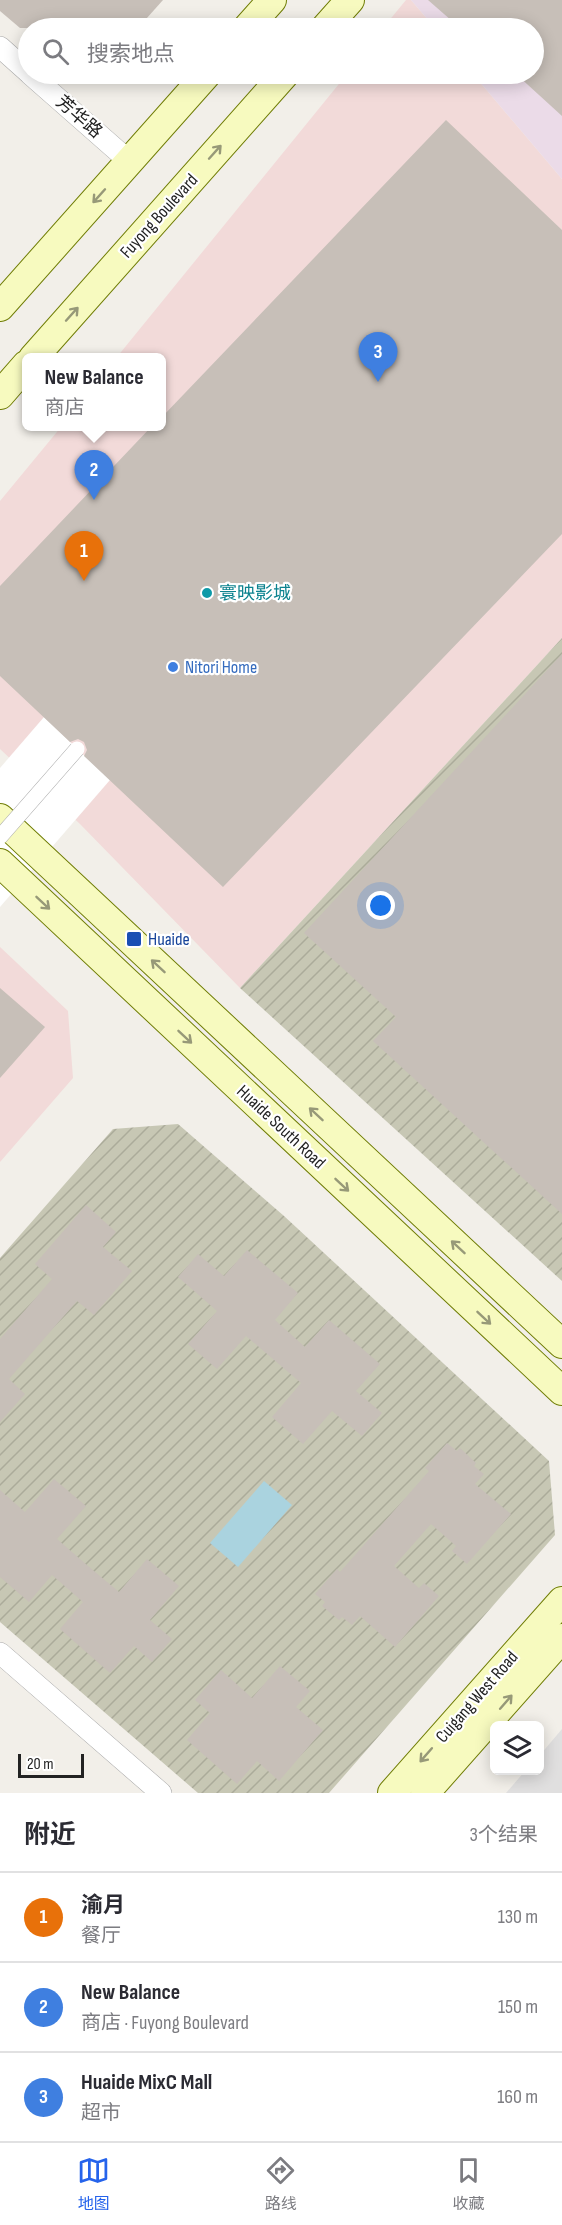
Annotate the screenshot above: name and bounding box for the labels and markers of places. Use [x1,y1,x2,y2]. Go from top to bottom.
pin: 3 [358,332,398,382]
pin: 2 [74,450,113,500]
pin: 1 [64,532,104,581]
place label: 寰映影城 [219,583,291,604]
marker: 寰映影城 [200,586,214,600]
place label: Nitori Home [185,657,257,678]
marker: Nitori Home [166,660,180,674]
place label: Huaide [148,929,190,950]
marker: Huaide [125,930,143,948]

